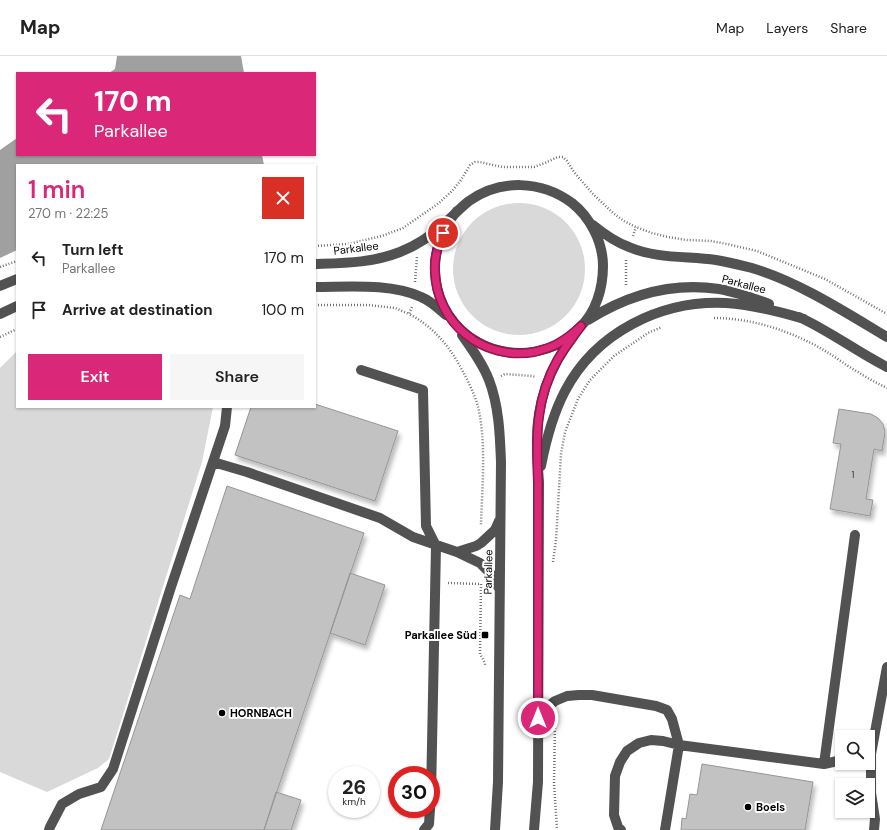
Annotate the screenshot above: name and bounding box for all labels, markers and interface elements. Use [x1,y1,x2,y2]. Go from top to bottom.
text: Map [20,15,60,40]
text: Map [716,19,744,37]
text: Layers [766,19,808,37]
text: Share [830,19,867,37]
text: 170 m [94,83,172,120]
icon: left [28,88,80,140]
text: Parkallee [94,119,168,143]
text: 1 min [28,174,85,205]
button: close [262,177,304,219]
text: 270 m · 22:25 [28,205,108,222]
pin [426,216,460,250]
icon: arrive [432,222,454,244]
street label: Parkallee [333,238,379,258]
text: Turn left [62,240,123,260]
icon: left [28,247,50,269]
text: 170 m [264,248,304,268]
text: Parkallee [62,260,115,277]
street label: Parkallee [720,271,768,297]
icon: arrive [28,299,50,321]
text: Arrive at destination [62,300,213,320]
text: 100 m [261,300,304,320]
button: Exit [28,354,162,400]
button: Share [170,354,304,400]
house number: 1 [852,469,855,481]
street label: Parkallee [481,549,495,595]
place label: Parkallee Süd [405,628,477,642]
marker: Parkallee Süd [480,630,490,640]
position arrow [517,697,559,739]
place label: HORNBACH [230,706,292,720]
marker: HORNBACH [217,708,227,718]
map controls [835,730,875,818]
button: search [835,730,875,770]
speed limit sign: 30 [388,766,440,818]
text: 26 [342,774,366,800]
button: layers [835,778,875,818]
text: km/h [342,795,366,808]
place label: Boels [756,800,785,814]
marker: Boels [743,802,753,812]

